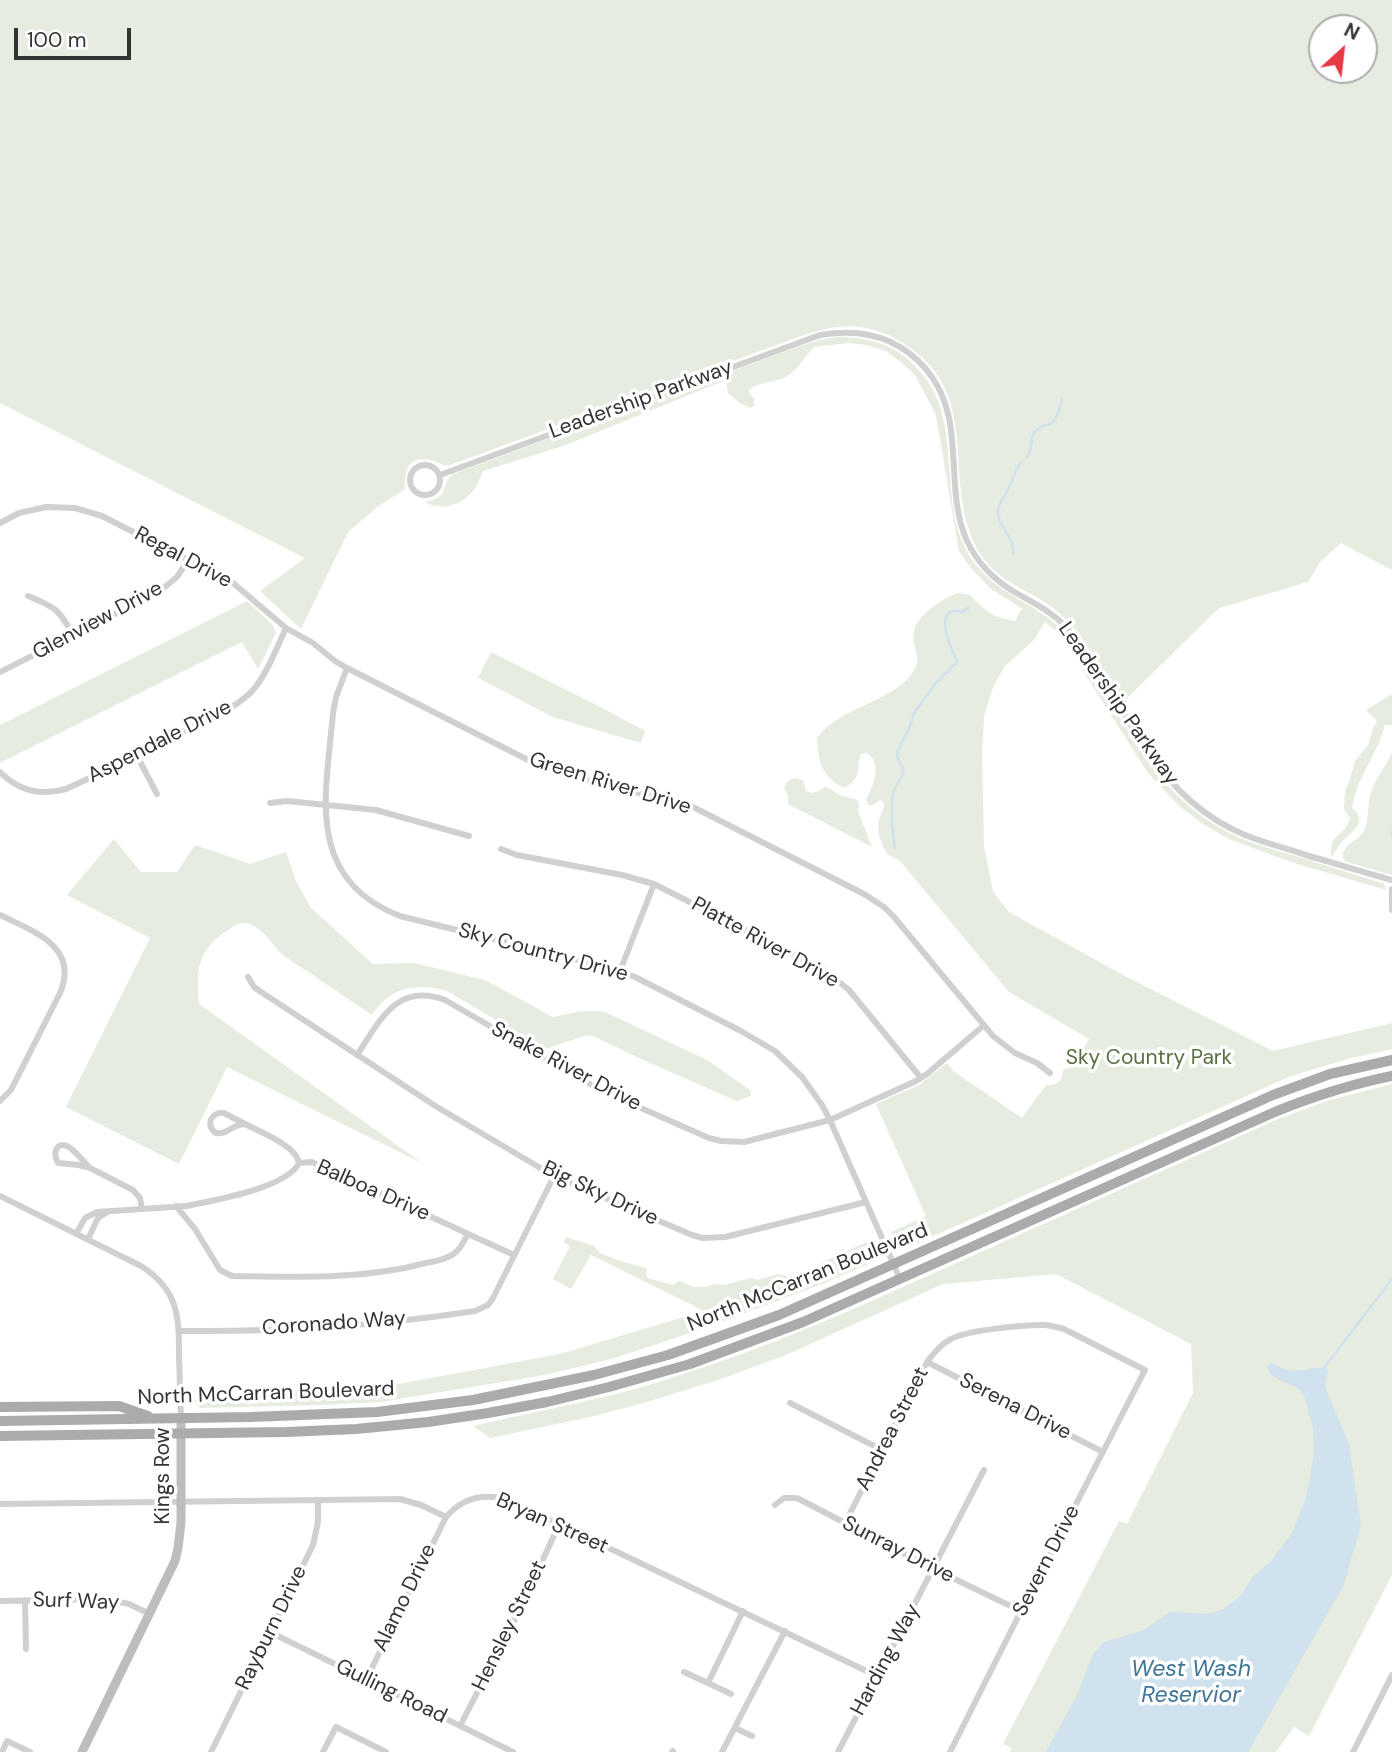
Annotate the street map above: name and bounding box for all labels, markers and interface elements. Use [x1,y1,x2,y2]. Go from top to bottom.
scale bar [18,14,135,58]
north arrow [1308,14,1378,84]
text: N [1340,17,1364,46]
text: 100 m [27,26,87,54]
street label: Leadership Parkway [546,355,736,445]
street label: Regal Drive [130,522,236,594]
street label: Glenview Drive [29,576,167,666]
street label: Leadership Parkway [1052,618,1184,790]
street label: Aspendale Drive [84,695,236,789]
street label: Green River Drive [526,747,694,821]
street label: Platte River Drive [687,892,843,994]
street label: Sky Country Drive [455,918,631,988]
street label: Snake River Drive [487,1017,645,1117]
park label: Sky Country Park [1066,1045,1232,1071]
street label: Balboa Drive [313,1155,433,1227]
street label: Big Sky Drive [538,1156,662,1232]
street label: North McCarran Boulevard [684,1218,932,1338]
street label: Coronado Way [261,1306,407,1342]
street label: Andrea Street [851,1363,935,1495]
street label: Serena Drive [955,1368,1075,1446]
street label: North McCarran Boulevard [137,1377,395,1411]
street label: Kings Row [150,1427,176,1525]
street label: Bryan Street [492,1488,612,1560]
street label: Severn Drive [1008,1501,1086,1621]
street label: Sunray Drive [838,1511,958,1589]
street label: Alamo Drive [368,1540,442,1656]
street label: Hensley Street [468,1557,552,1695]
street label: Rayburn Drive [231,1562,313,1694]
street label: Surf Way [32,1588,120,1616]
street label: Harding Way [846,1600,926,1720]
street label: Gulling Road [331,1654,451,1730]
water label: West Wash Reservior [1131,1656,1251,1710]

